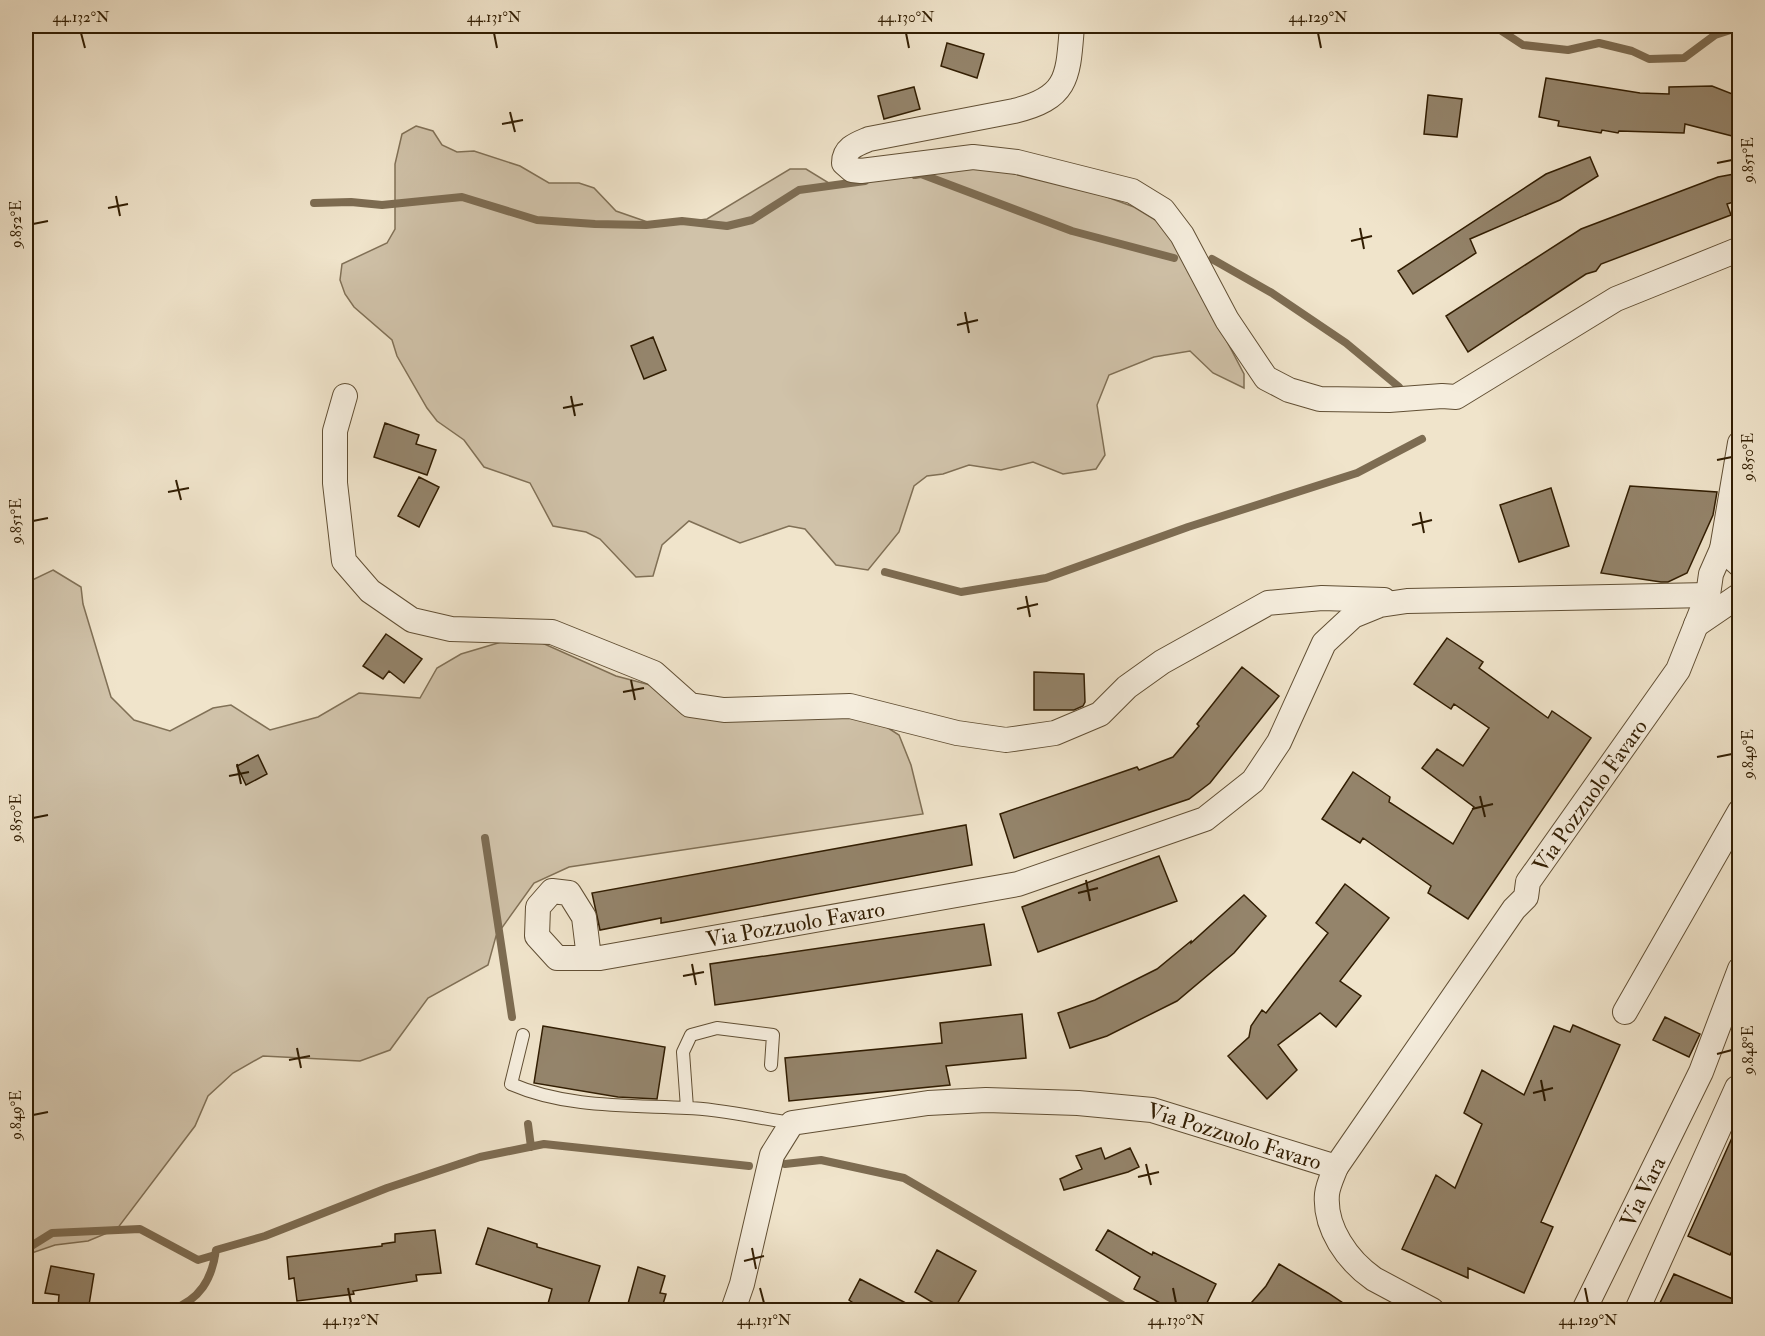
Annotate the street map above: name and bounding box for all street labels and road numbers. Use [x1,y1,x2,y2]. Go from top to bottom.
street label: Via Pozzuolo Favaro [1526,714,1654,878]
street label: Via Pozzuolo Favaro [704,895,887,954]
street label: Via Pozzuolo Favaro [1144,1096,1325,1177]
street label: Via Vara [1614,1151,1673,1232]

